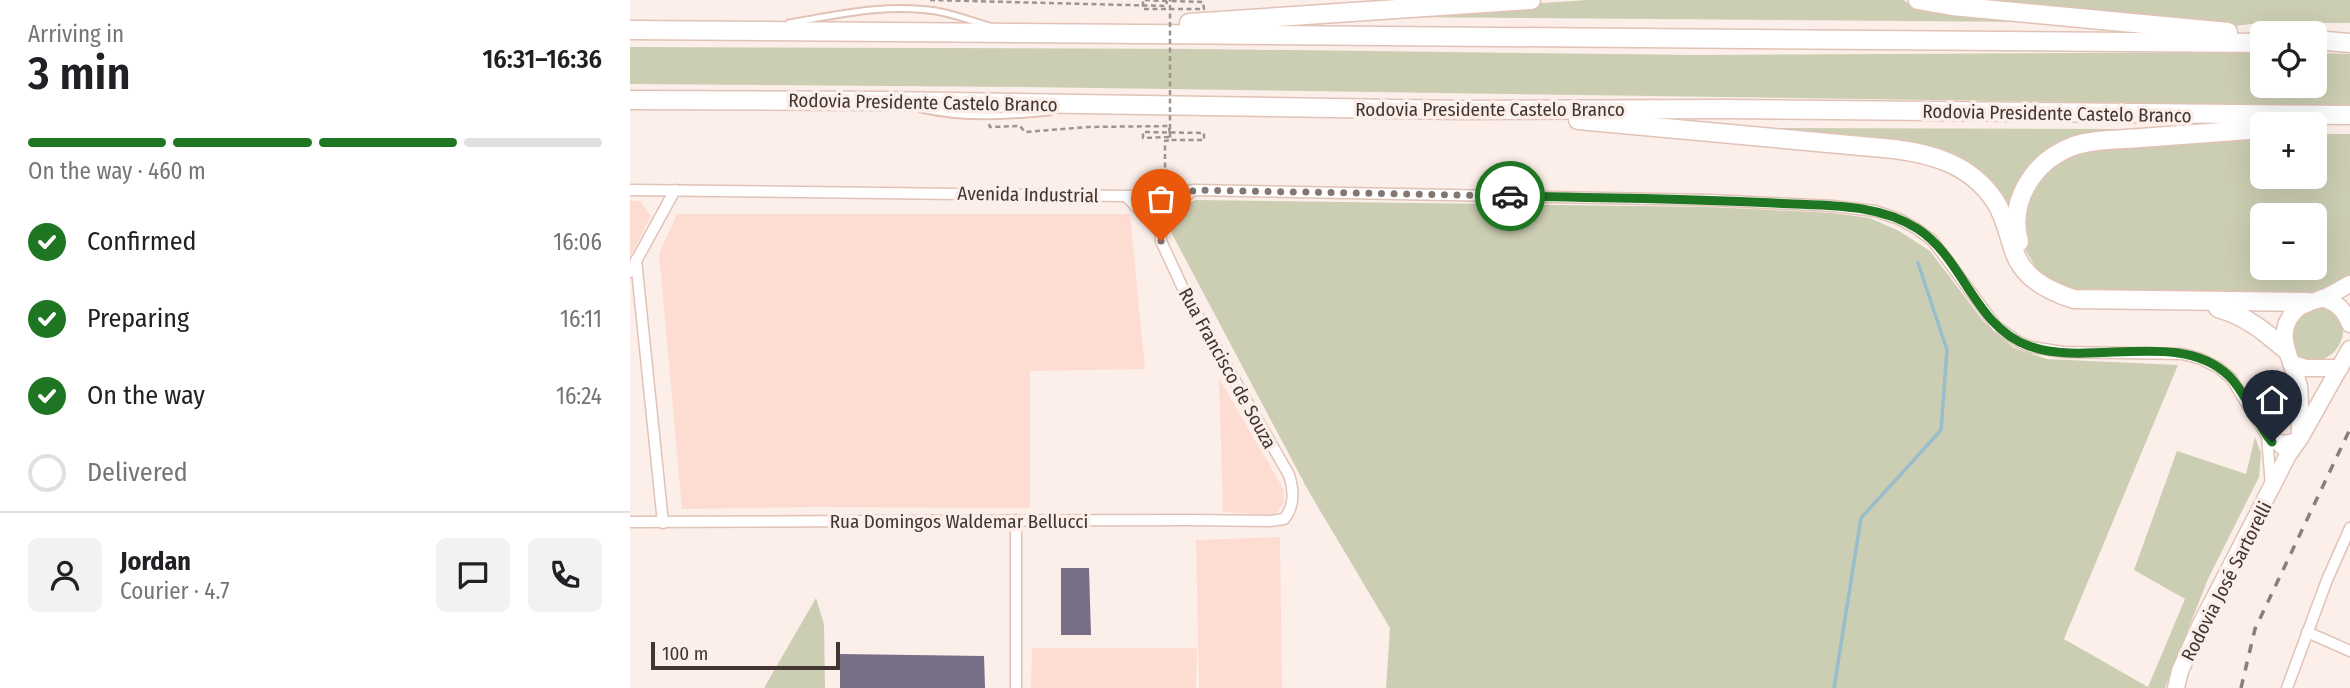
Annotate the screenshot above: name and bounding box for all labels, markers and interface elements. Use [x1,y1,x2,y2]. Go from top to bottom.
text: Arriving in [28,20,124,48]
map controls [2250,21,2327,280]
button: locate [2250,21,2327,98]
text: 16:31–16:36 [482,44,602,75]
text: 3 min [28,46,131,101]
street label: Rodovia Presidente Castelo Branco [788,89,1058,116]
street label: Rodovia Presidente Castelo Branco [1355,98,1625,121]
street label: Rodovia Presidente Castelo Branco [1922,100,2192,127]
button: + [2250,112,2327,189]
text: On the way · 460 m [28,157,206,185]
courier [1475,161,1545,231]
pin [1131,169,1191,241]
icon: car [1491,177,1529,215]
icon: bag [1142,180,1180,218]
street label: Avenida Industrial [957,182,1099,207]
button: − [2250,203,2327,280]
icon: check [28,223,66,261]
text: Confirmed [87,226,197,257]
text: 16:06 [553,228,602,256]
street label: Rua Francisco de Souza [1174,284,1281,453]
icon: check [28,300,66,338]
text: Preparing [87,303,189,334]
text: 16:11 [560,305,602,333]
pin [2242,370,2302,442]
icon: check [28,377,66,415]
text: On the way [87,380,205,411]
icon: home [2253,381,2291,419]
text: 16:24 [556,382,602,410]
text: Delivered [87,457,188,488]
street label: Rodovia José Sartorelli [2176,498,2277,665]
street label: Rua Domingos Waldemar Bellucci [830,510,1088,533]
button: person [28,538,102,612]
button: chat [436,538,510,612]
button: phone [528,538,602,612]
text: Jordan [120,546,191,577]
text: Courier · 4.7 [120,577,230,605]
scale bar [651,639,840,671]
text: 100 m [662,642,708,665]

